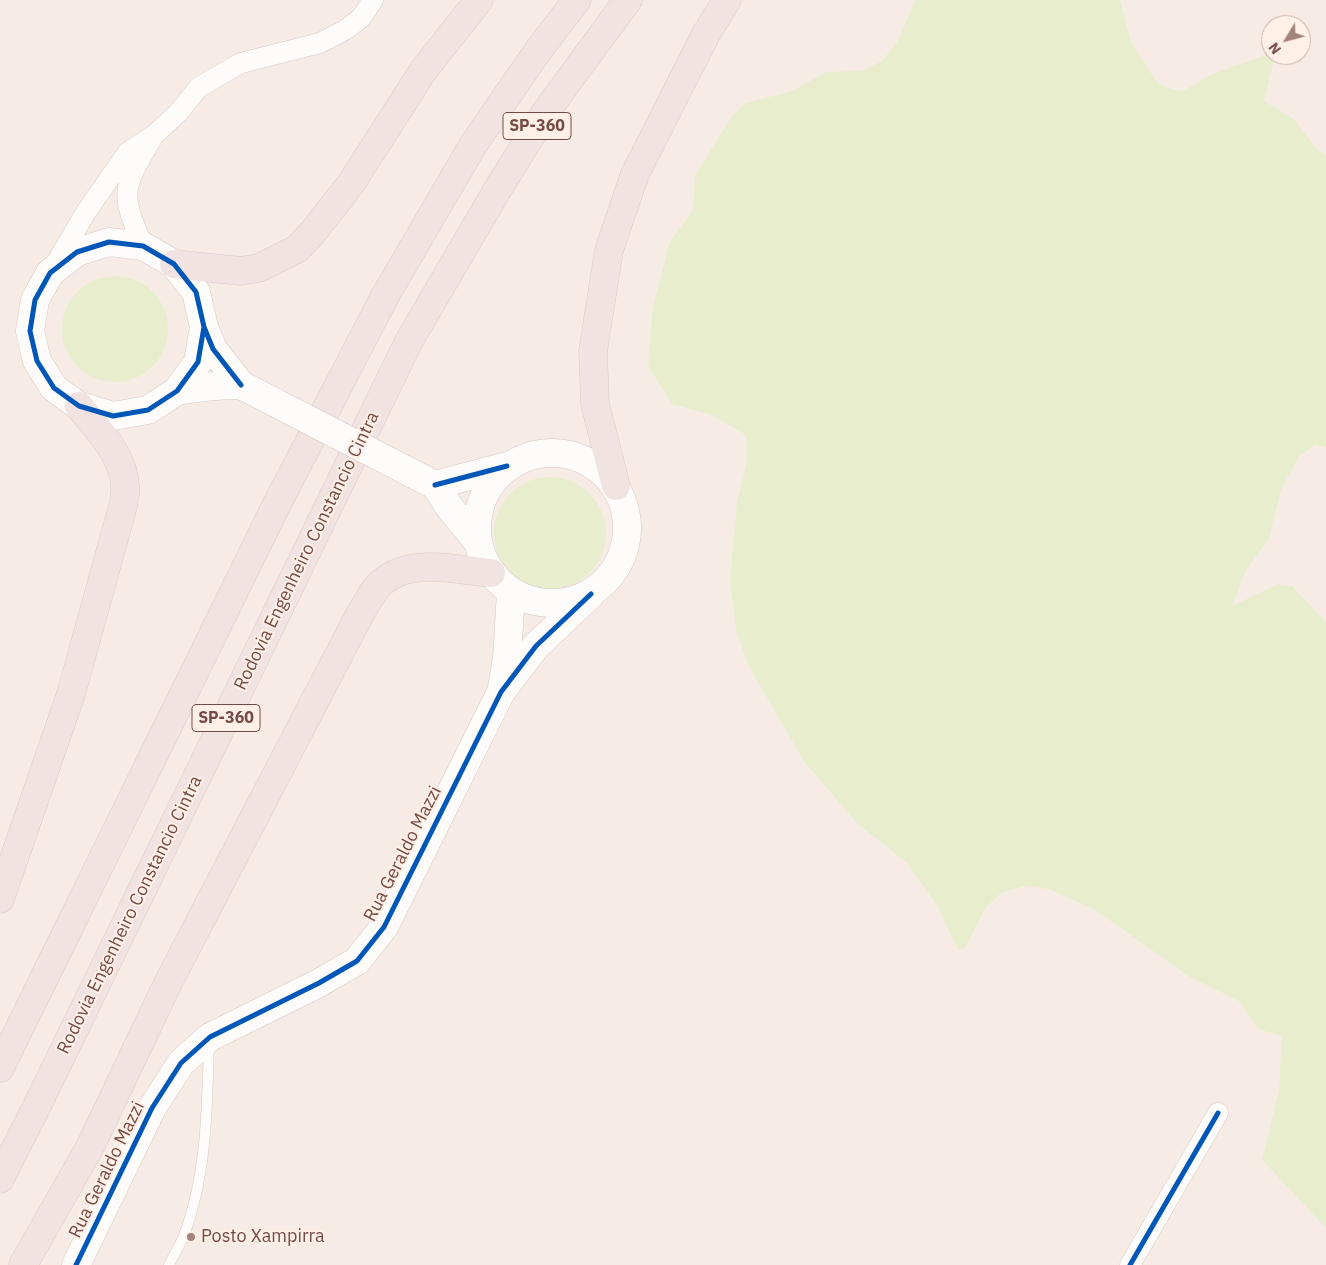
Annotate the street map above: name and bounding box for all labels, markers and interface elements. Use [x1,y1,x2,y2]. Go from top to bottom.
north arrow [1261,15,1311,65]
text: N [1265,39,1285,58]
road number: SP-360 [503,112,571,140]
street label: Rodovia Engenheiro Constancio Cintra [230,408,384,694]
road number: SP-360 [192,704,260,731]
street label: Rodovia Engenheiro Constancio Cintra [53,772,207,1058]
street label: Rua Geraldo Mazzi [360,783,446,925]
street label: Rua Geraldo Mazzi [65,1098,149,1242]
place label: Posto Xampirra [201,1226,325,1248]
marker: Posto Xampirra [185,1231,197,1243]

